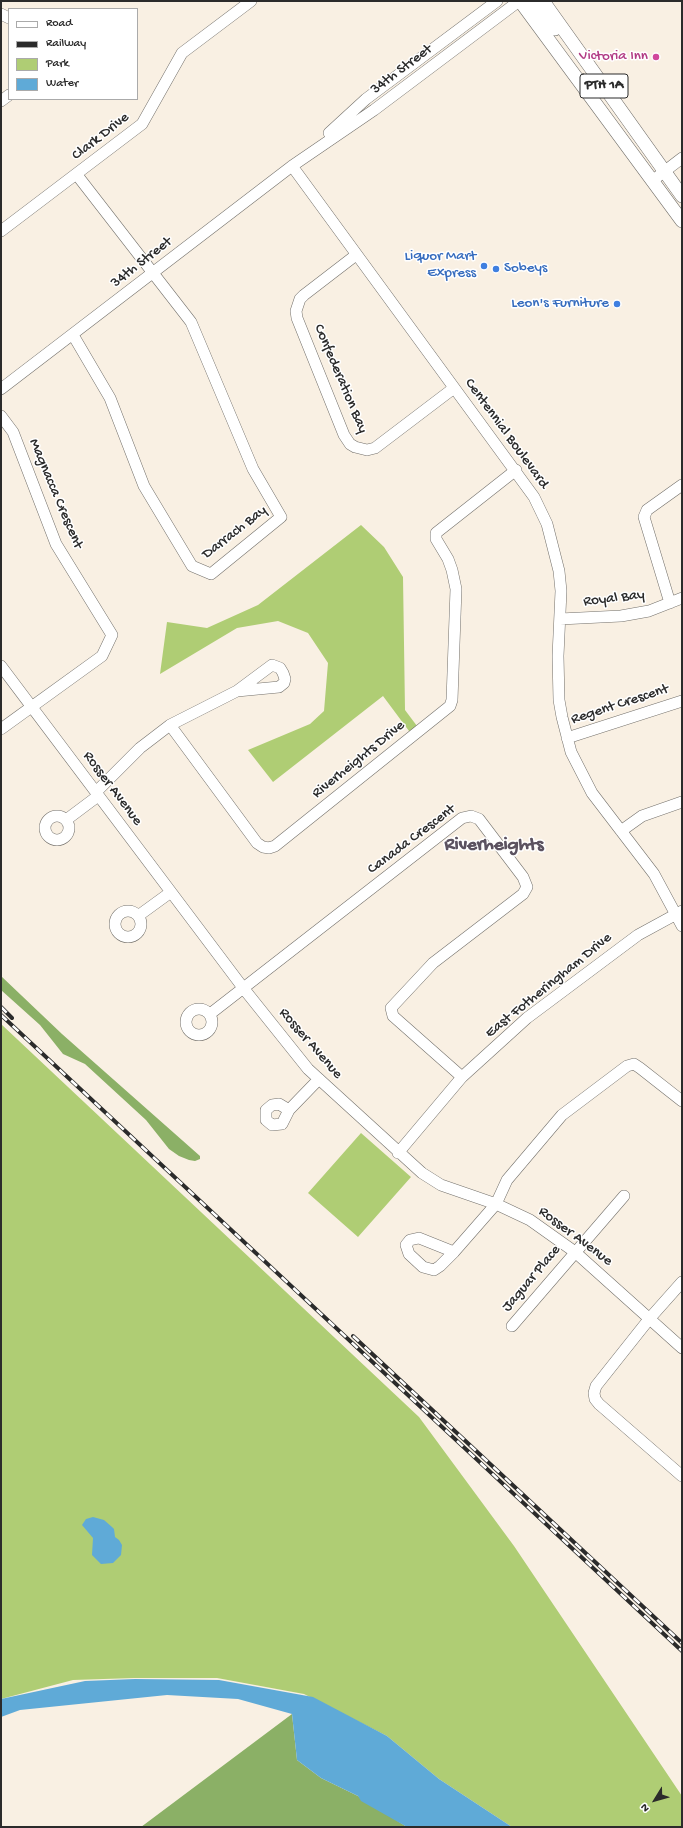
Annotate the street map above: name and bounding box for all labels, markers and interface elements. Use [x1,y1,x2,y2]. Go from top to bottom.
legend [8,8,138,100]
text: Road [46,17,72,31]
text: Railway [46,37,86,51]
street label: 34th Street [368,41,436,99]
place label: Victoria Inn [579,48,648,66]
marker: Victoria Inn [651,52,661,62]
text: Park [46,57,69,71]
road number: PTH 1A [580,74,628,98]
text: Water [46,77,78,91]
street label: Clark Drive [69,109,133,165]
street label: 34th Street [108,234,176,292]
place label: Liquor Mart Express [404,248,476,283]
place label: Sobeys [504,260,547,278]
marker: Liquor Mart Express [479,261,489,271]
marker: Sobeys [491,264,501,274]
place label: Leon's Furniture [511,295,609,313]
marker: Leon's Furniture [612,299,622,309]
street label: Confederation Bay [309,322,371,436]
street label: Centennial Boulevard [460,375,552,493]
street label: Magnacca Crescent [24,436,86,552]
street label: Darrach Bay [199,502,271,564]
street label: Royal Bay [582,586,646,612]
street label: Regent Crescent [569,681,671,729]
street label: Riverheights Drive [309,717,409,803]
street label: Rosser Avenue [78,748,146,830]
street label: Canada Crescent [365,801,459,879]
district label: Riverheights [445,835,543,857]
street label: East Fotheringham Drive [482,929,616,1043]
street label: Rosser Avenue [274,1005,346,1083]
street label: Rosser Avenue [534,1203,616,1271]
street label: Jaguar Place [499,1242,565,1316]
north arrow [635,1780,675,1820]
text: N [638,1801,652,1814]

